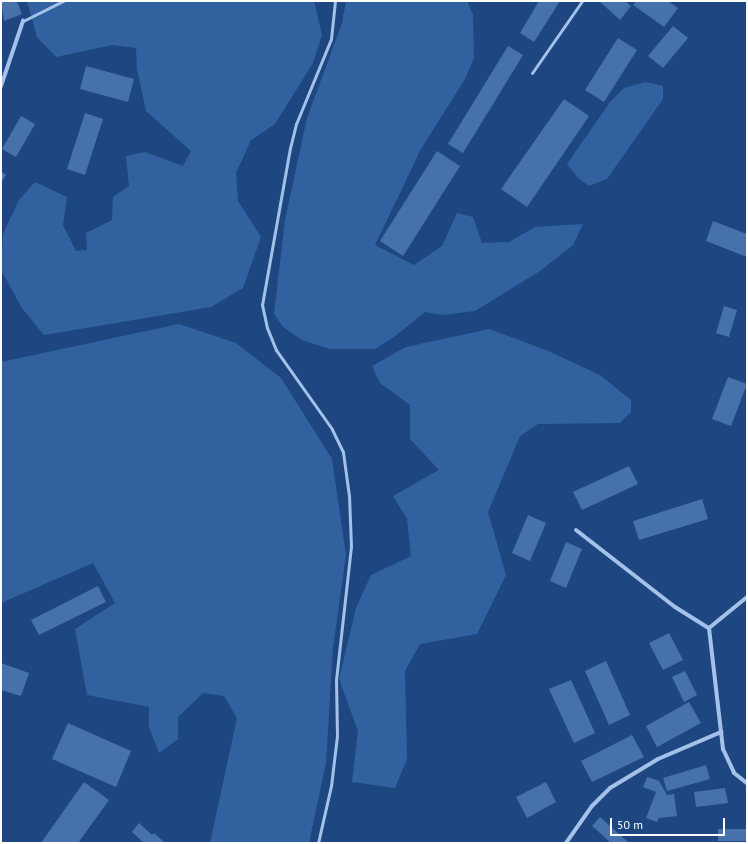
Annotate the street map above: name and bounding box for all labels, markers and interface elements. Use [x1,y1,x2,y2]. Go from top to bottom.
scale bar [612,810,727,836]
text: 50 m [617,817,643,832]

